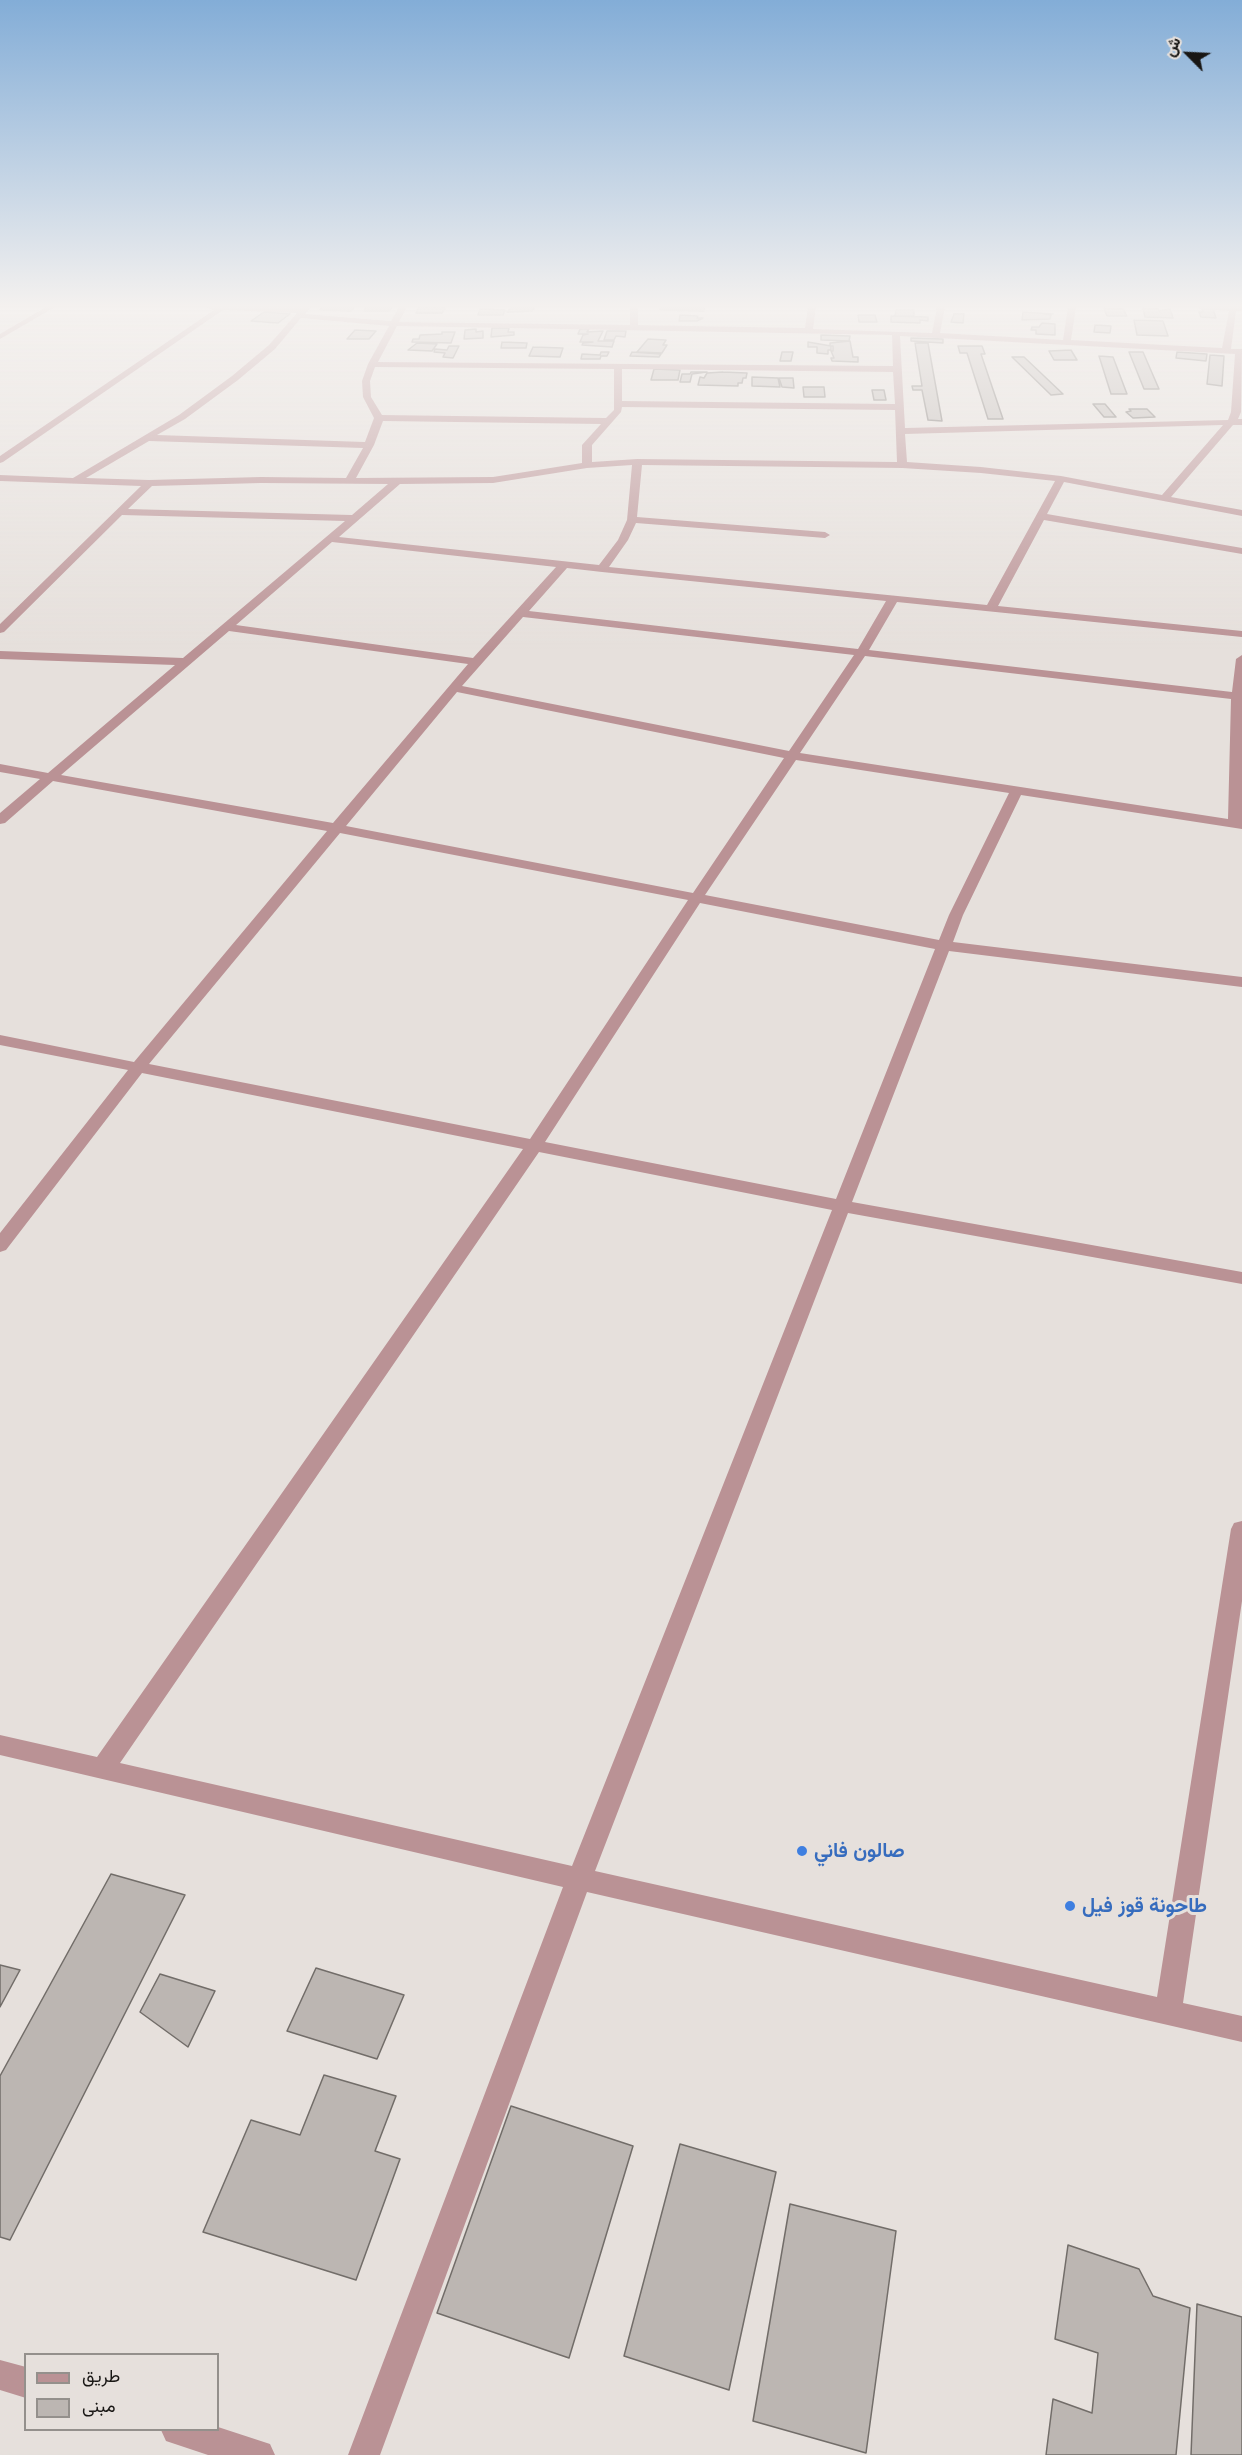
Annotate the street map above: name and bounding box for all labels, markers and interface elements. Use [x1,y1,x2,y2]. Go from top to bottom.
north arrow [1158,24,1218,84]
text: ش [1159,34,1185,60]
place label: صالون فاني [814,1839,905,1863]
marker: صالون فاني [795,1844,809,1858]
place label: طاحونة قوز فيل [1082,1894,1207,1918]
marker: طاحونة قوز فيل [1063,1899,1077,1913]
legend [24,2353,219,2431]
text: طريق [82,2364,120,2387]
text: مبنى [82,2394,116,2417]

